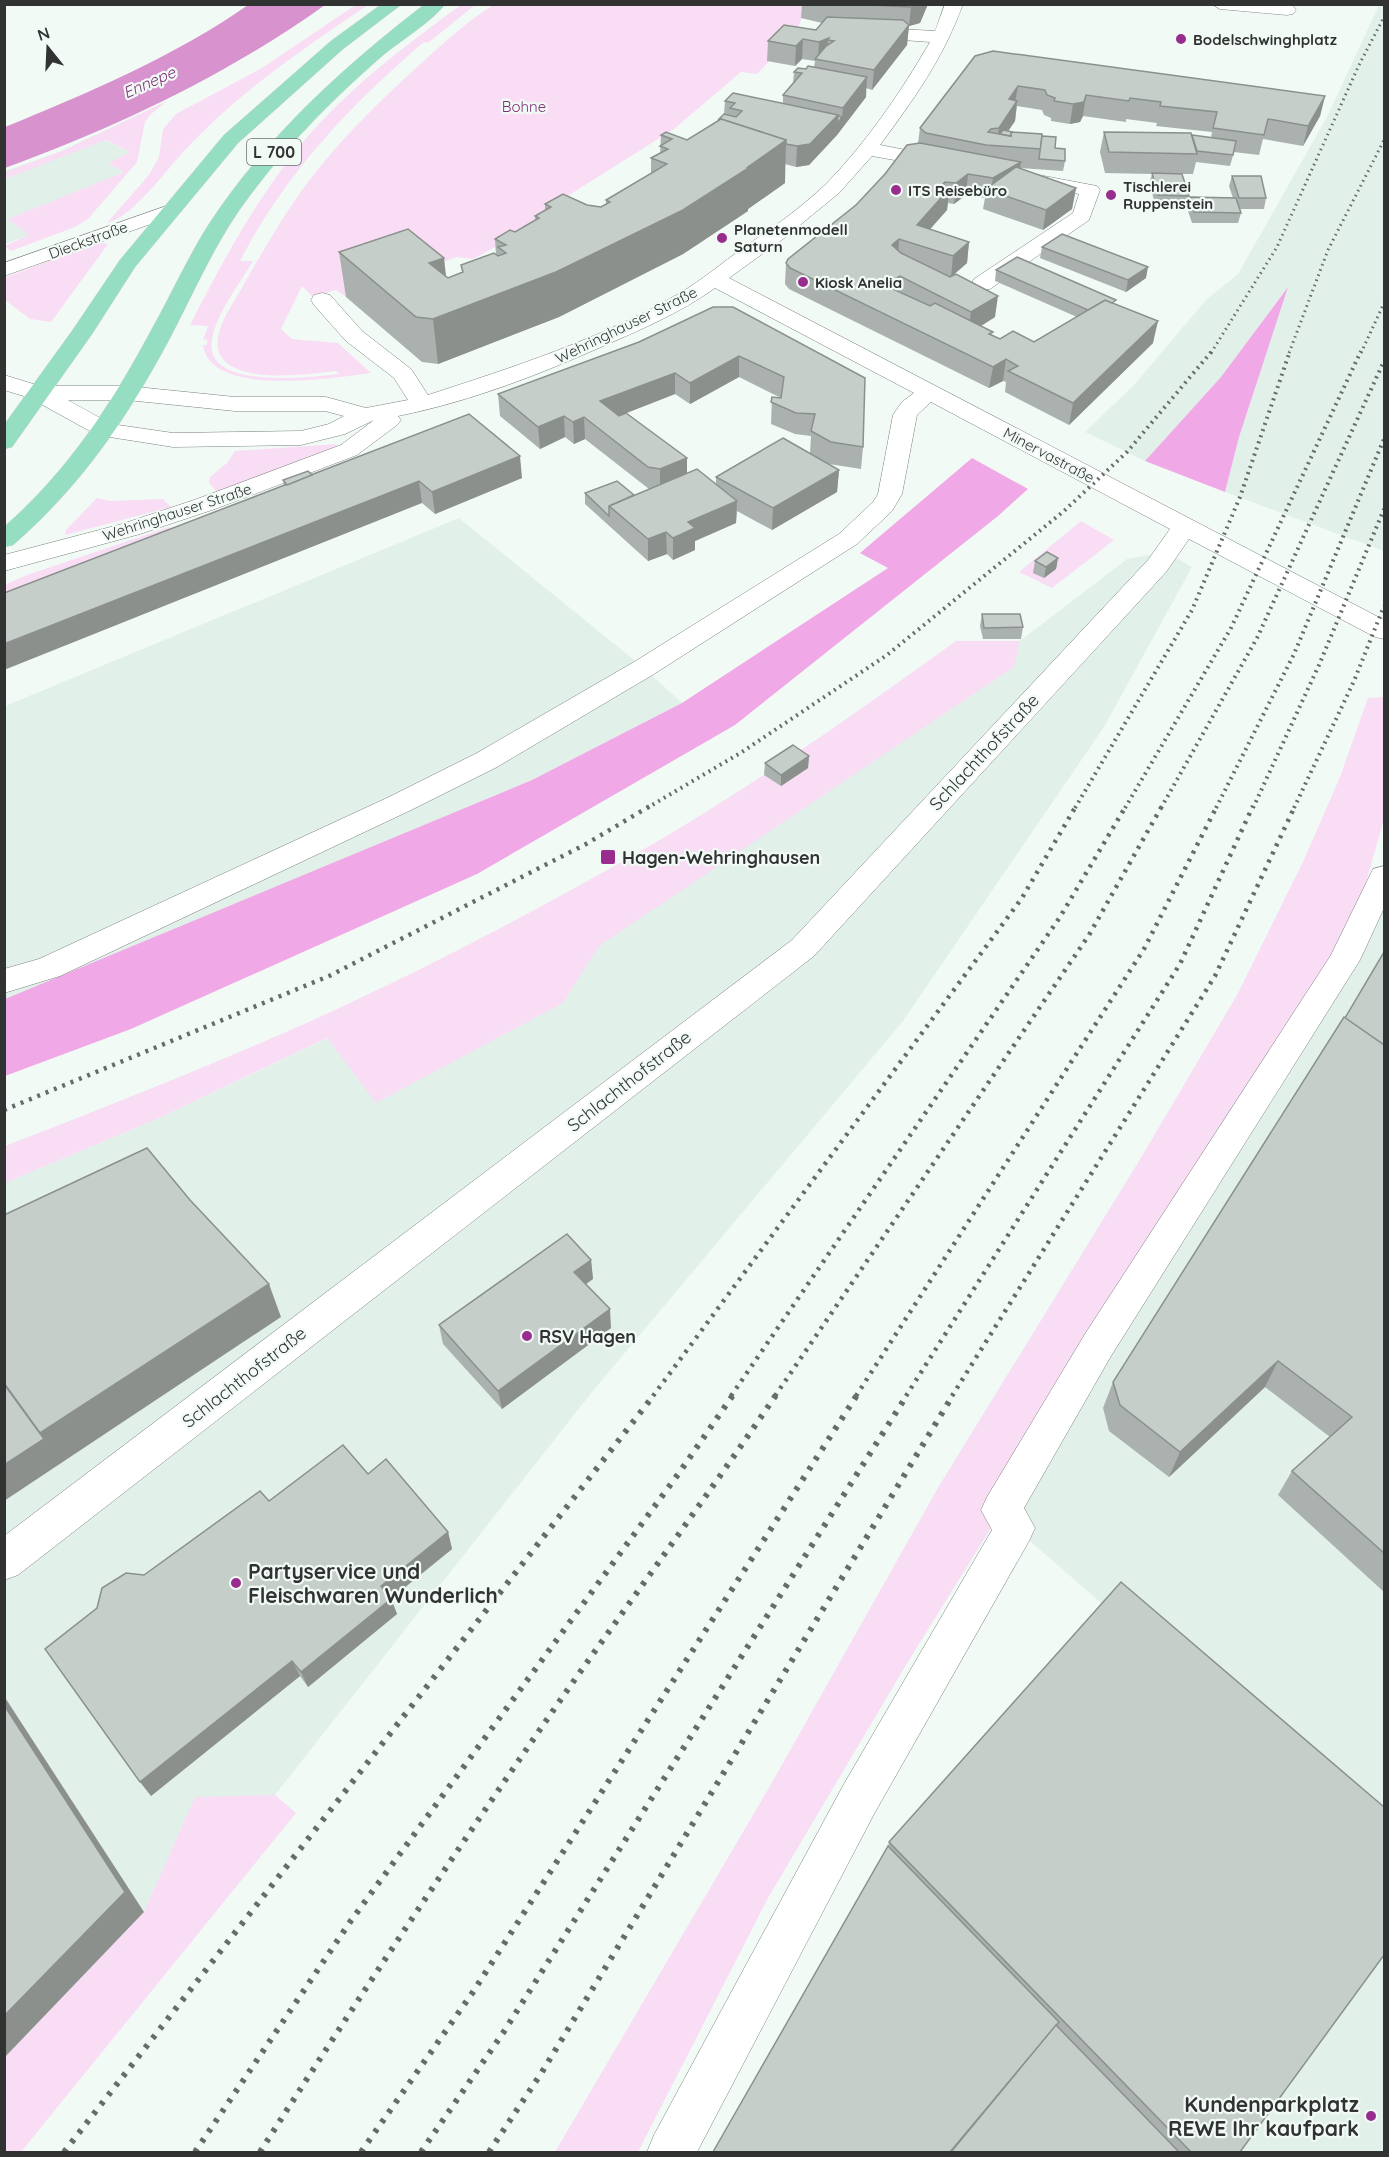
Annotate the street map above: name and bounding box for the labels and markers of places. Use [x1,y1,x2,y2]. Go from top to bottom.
place label: Bodelschwinghplatz [1193,30,1337,49]
marker: Bodelschwinghplatz [1174,32,1188,46]
place label: Tischlerei Ruppenstein [1123,177,1213,213]
place label: ITS Reisebüro [908,181,1007,200]
marker: ITS Reisebüro [889,183,903,197]
marker: Tischlerei Ruppenstein [1104,188,1118,202]
place label: Planetenmodell Saturn [734,220,848,256]
marker: Planetenmodell Saturn [715,231,729,245]
place label: Kiosk Anelia [815,273,902,292]
marker: Kiosk Anelia [796,275,810,289]
place label: Hagen-Wehringhausen [622,846,820,869]
marker: Hagen-Wehringhausen [599,848,617,866]
place label: RSV Hagen [539,1325,636,1348]
marker: RSV Hagen [520,1329,534,1343]
place label: Partyservice und Fleischwaren Wunderlich [248,1558,498,1608]
marker: Partyservice und Fleischwaren Wunderlich [229,1576,243,1590]
place label: Kundenparkplatz REWE Ihr kaufpark [1168,2091,1359,2141]
marker: Kundenparkplatz REWE Ihr kaufpark [1364,2109,1378,2123]

